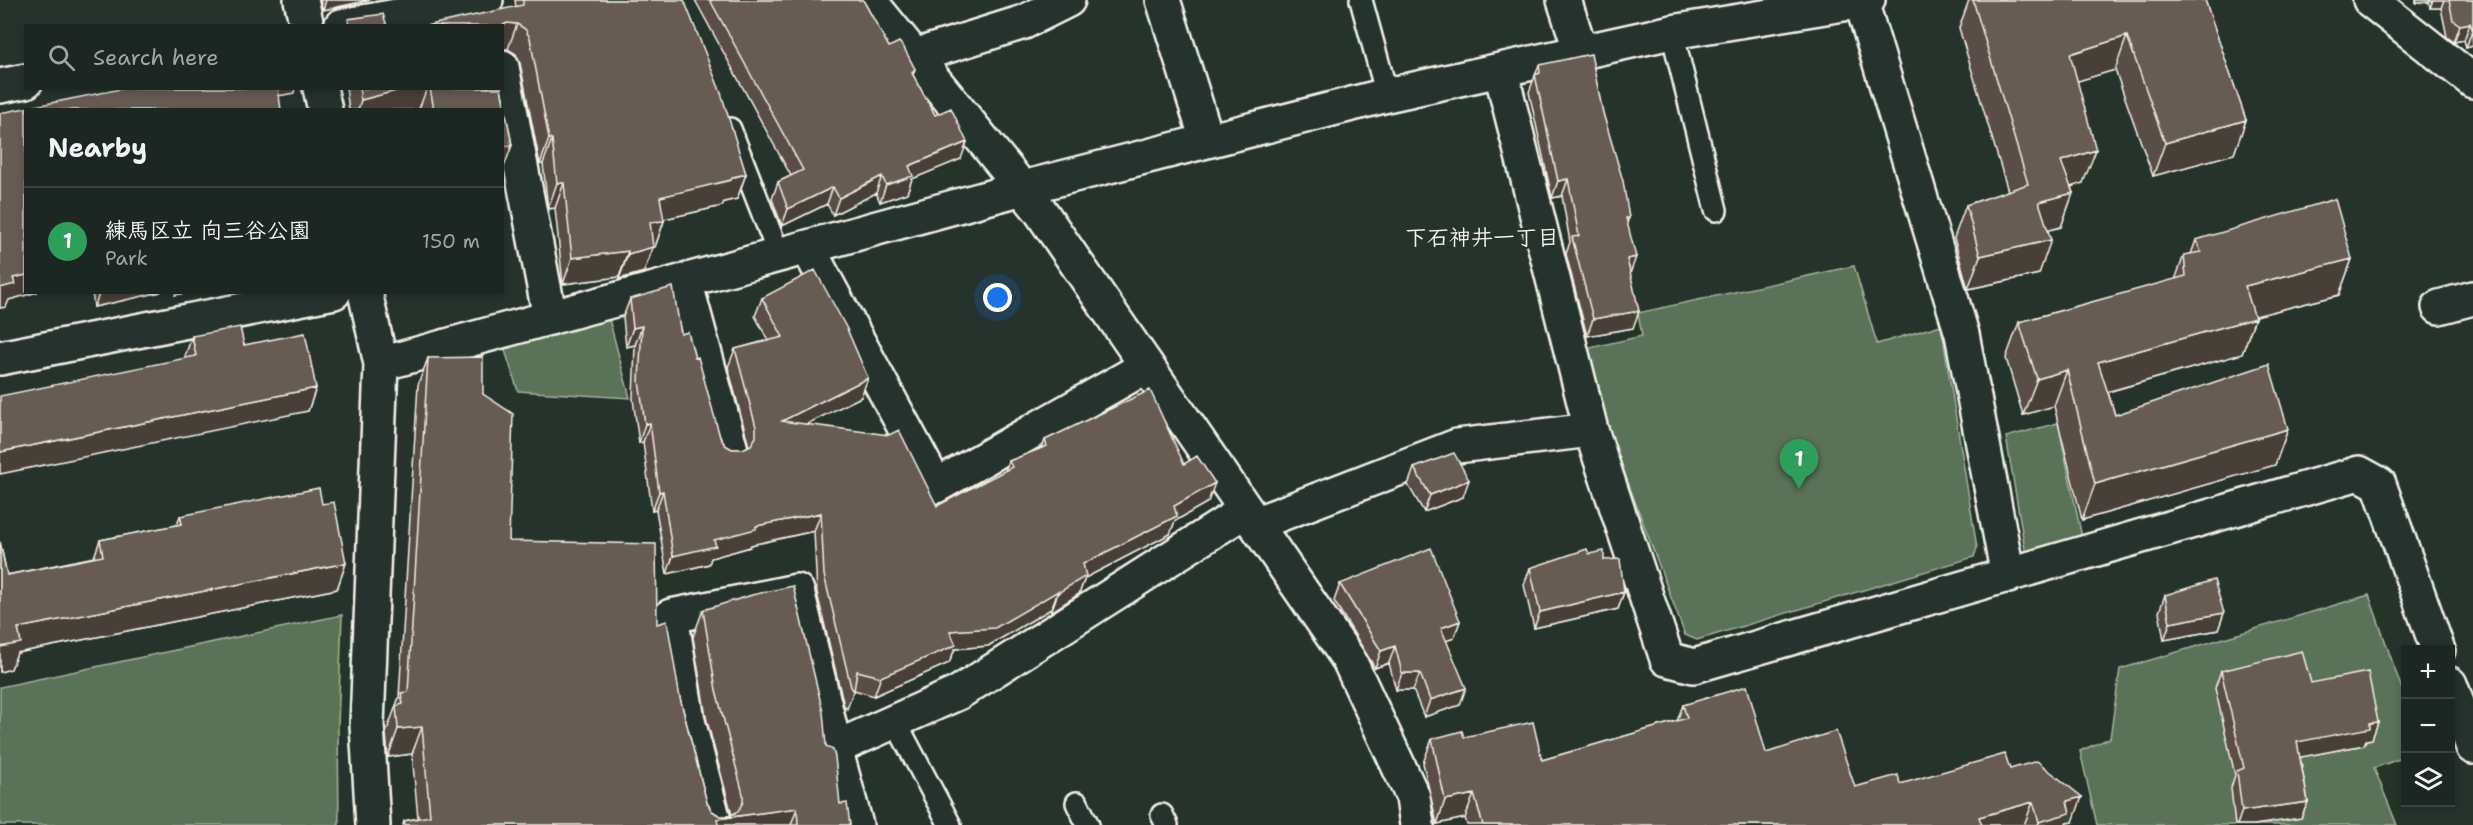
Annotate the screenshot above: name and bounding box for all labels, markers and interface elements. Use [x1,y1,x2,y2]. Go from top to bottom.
search box [24,24,504,90]
icon: search [45,41,78,74]
text: Search here [93,43,219,72]
text: Nearby [48,130,147,165]
text: 練馬区立 向三谷公園 [105,216,311,245]
district label: 下石神井一丁目 [1405,223,1559,252]
text: 1 [63,228,72,254]
text: 150 m [422,228,480,254]
text: Park [105,245,148,271]
your location [983,283,1012,312]
pin: 1 [1780,440,1818,489]
map controls [2401,645,2455,807]
button: + [2401,645,2455,699]
button: − [2401,699,2455,753]
button: layers [2401,753,2455,807]

